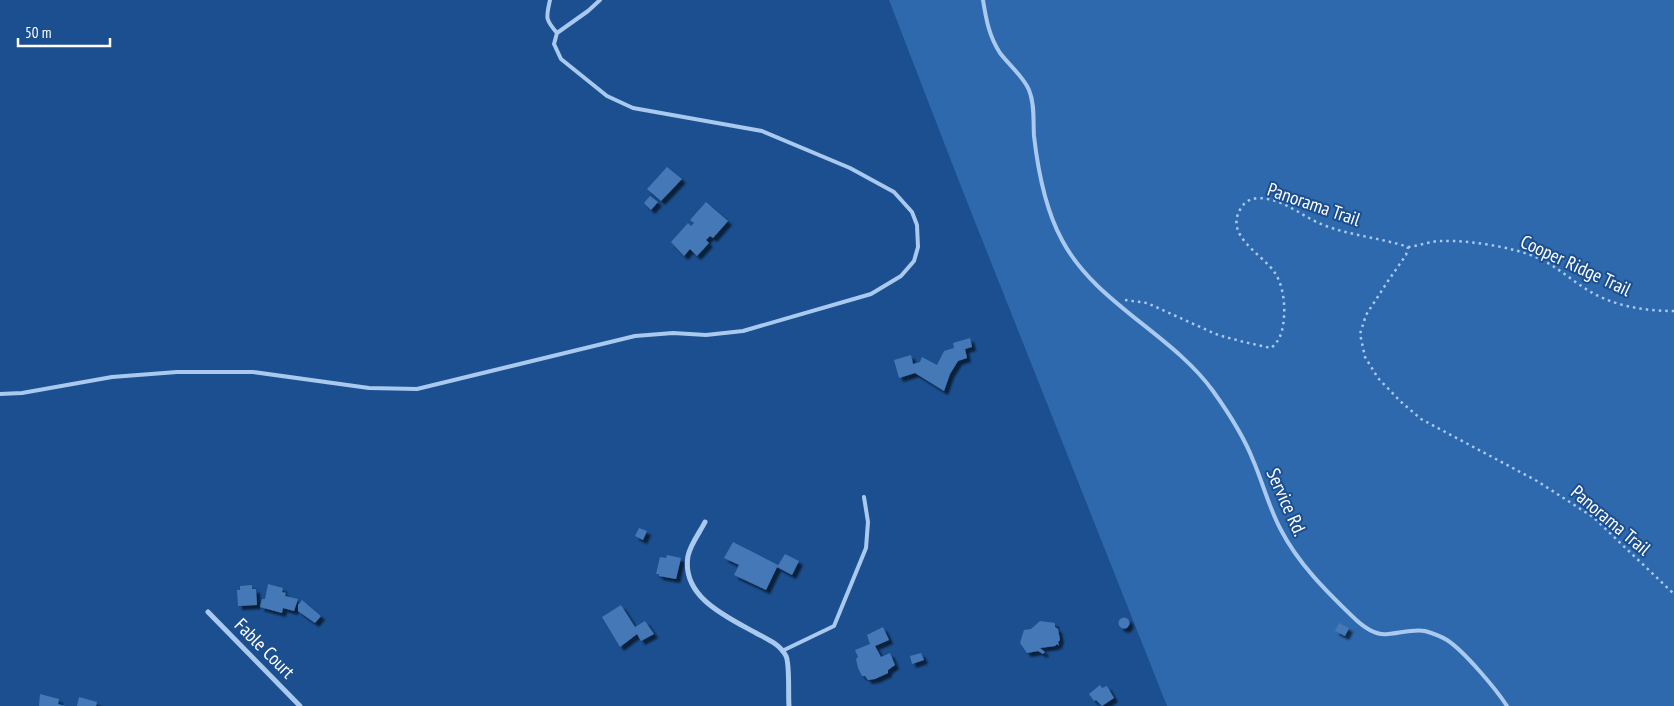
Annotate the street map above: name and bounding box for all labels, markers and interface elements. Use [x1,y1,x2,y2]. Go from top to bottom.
scale bar [18,15,110,47]
text: 50 m [25,23,51,42]
street label: Panorama Trail [1264,177,1364,231]
street label: Cooper Ridge Trail [1517,229,1636,301]
street label: Service Rd. [1261,464,1313,540]
street label: Panorama Trail [1566,480,1656,561]
street label: Fable Court [230,613,301,684]

